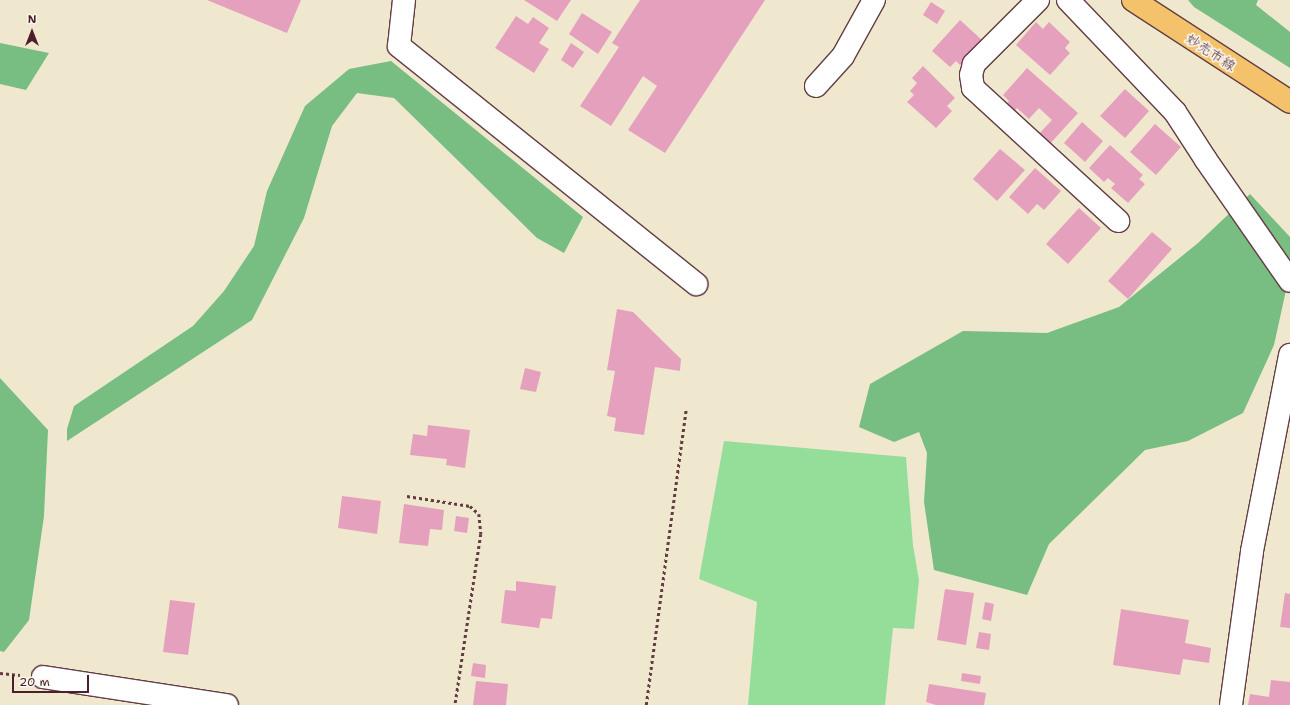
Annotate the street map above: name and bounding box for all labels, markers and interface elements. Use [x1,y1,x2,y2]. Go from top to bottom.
north arrow [12,12,52,52]
text: N [28,12,36,27]
street label: 妙売市線 [1183,30,1239,74]
scale bar [14,667,91,693]
text: 20 m [19,674,50,690]

